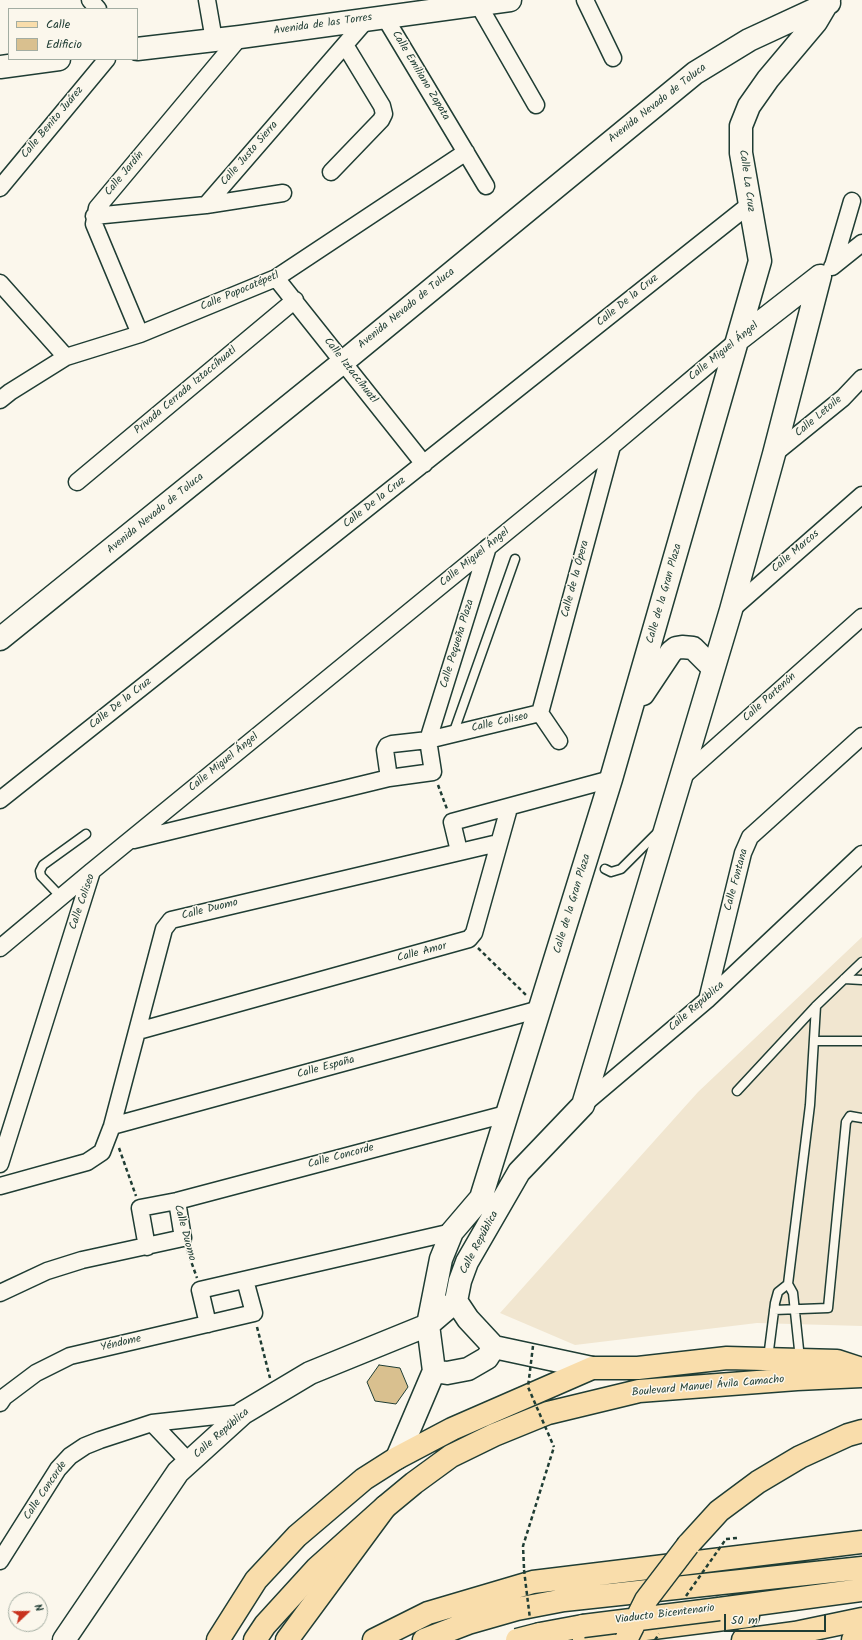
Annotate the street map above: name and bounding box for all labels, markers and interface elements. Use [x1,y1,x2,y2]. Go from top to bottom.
legend [8,8,138,60]
street label: Avenida de las Torres [273,12,373,38]
text: Calle [46,15,70,34]
street label: Calle Emiliano Zapata [388,29,452,123]
text: Edificio [46,35,82,54]
street label: Avenida Nevado de Toluca [606,62,710,146]
street label: Calle Benito Juárez [19,84,87,162]
street label: Calle Justo Sierra [218,119,282,189]
street label: Calle Jardín [102,149,148,199]
street label: Calle La Cruz [735,149,757,213]
street label: Avenida Nevado de Toluca [356,266,458,352]
street label: Calle Popocatépetl [199,270,281,314]
street label: Calle De la Cruz [594,272,662,330]
street label: Calle Miguel Ángel [687,320,761,384]
street label: Calle Iztaccíhuatl [320,335,380,407]
street label: Privada Cerrada Iztaccíhuatl [132,344,240,438]
street label: Calle Letoile [793,394,845,440]
street label: Avenida Nevado de Toluca [105,471,207,557]
street label: Calle De la Cruz [341,475,409,531]
street label: Calle Miguel Ángel [438,526,512,590]
street label: Calle Marcos [770,528,822,576]
street label: Calle de la Ópera [559,539,593,619]
street label: Calle de la Gran Plaza [644,543,686,645]
street label: Calle Pequeña Plaza [438,598,478,690]
street label: Calle Partenón [741,671,799,725]
street label: Calle De la Cruz [87,676,155,732]
street label: Calle Coliseo [470,710,530,736]
street label: Calle Miguel Ángel [187,731,261,795]
street label: Calle Fontana [722,848,752,912]
street label: Calle de la Gran Plaza [552,853,594,955]
street label: Calle Coliseo [67,872,99,932]
street label: Calle Duomo [180,897,240,923]
street label: Calle Amor [396,940,448,966]
street label: Calle República [666,979,728,1035]
street label: Calle España [296,1054,356,1082]
street label: Calle Concorde [307,1142,375,1172]
street label: Calle Duomo [170,1203,198,1263]
street label: Calle República [458,1209,502,1277]
street label: Yéndome [99,1333,143,1355]
street label: Boulevard Manuel Ávila Camacho [631,1374,785,1400]
street label: Calle República [191,1406,253,1462]
street label: Calle Concorde [22,1459,70,1523]
north arrow [8,1592,48,1632]
text: N [29,1601,48,1614]
street label: Viaducto Bicentenario [615,1602,715,1628]
scale bar [726,1606,828,1632]
text: 50 m [731,1611,758,1630]

